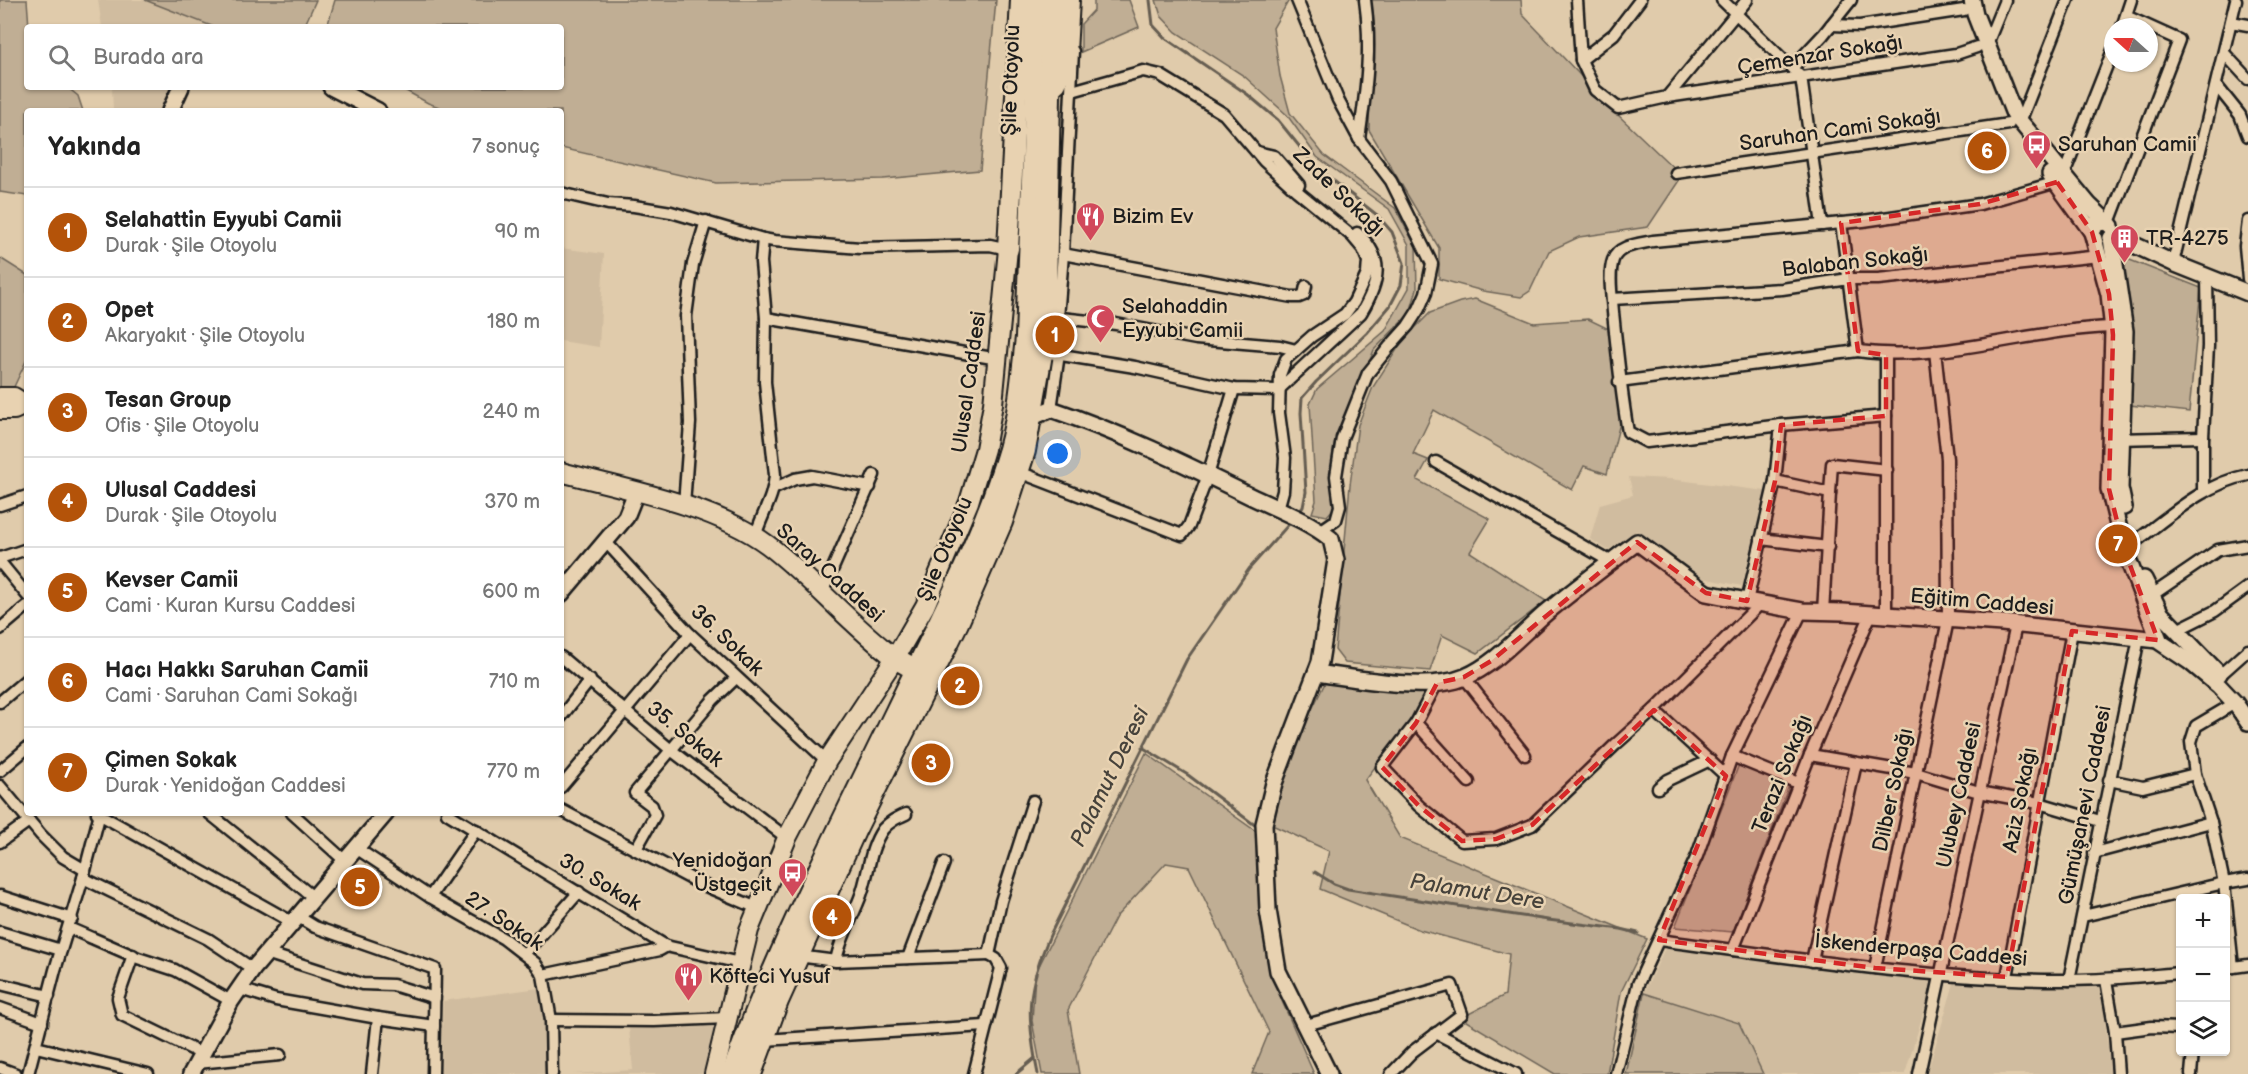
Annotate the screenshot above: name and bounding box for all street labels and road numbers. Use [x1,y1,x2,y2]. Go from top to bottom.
street label: Şile Otoyolu [997,24,1025,136]
street label: Çemenzar Sokağı [1736,30,1904,80]
street label: Saruhan Cami Sokağı [1738,104,1942,156]
street label: Zade Sokağı [1287,141,1390,242]
street label: Balaban Sokağı [1781,242,1929,282]
street label: Ulusal Caddesi [947,309,991,455]
street label: Şile Otoyolu [912,493,978,605]
street label: Saray Caddesi [771,518,889,628]
street label: Eğitim Caddesi [1909,583,2055,621]
street label: 36. Sokak [685,599,769,681]
street label: 35. Sokak [642,696,729,773]
street label: Gümüşanevi Caddesi [2053,703,2117,907]
street label: Terazi Sokağı [1747,711,1817,837]
street label: Ulubey Caddesi [1931,720,1987,870]
street label: Dilber Sokağı [1868,726,1918,854]
street label: Aziz Sokağı [1998,745,2042,855]
street label: 30. Sokak [554,848,646,917]
street label: 27. Sokak [460,886,548,957]
street label: İskenderpaşa Caddesi [1814,928,2028,972]

